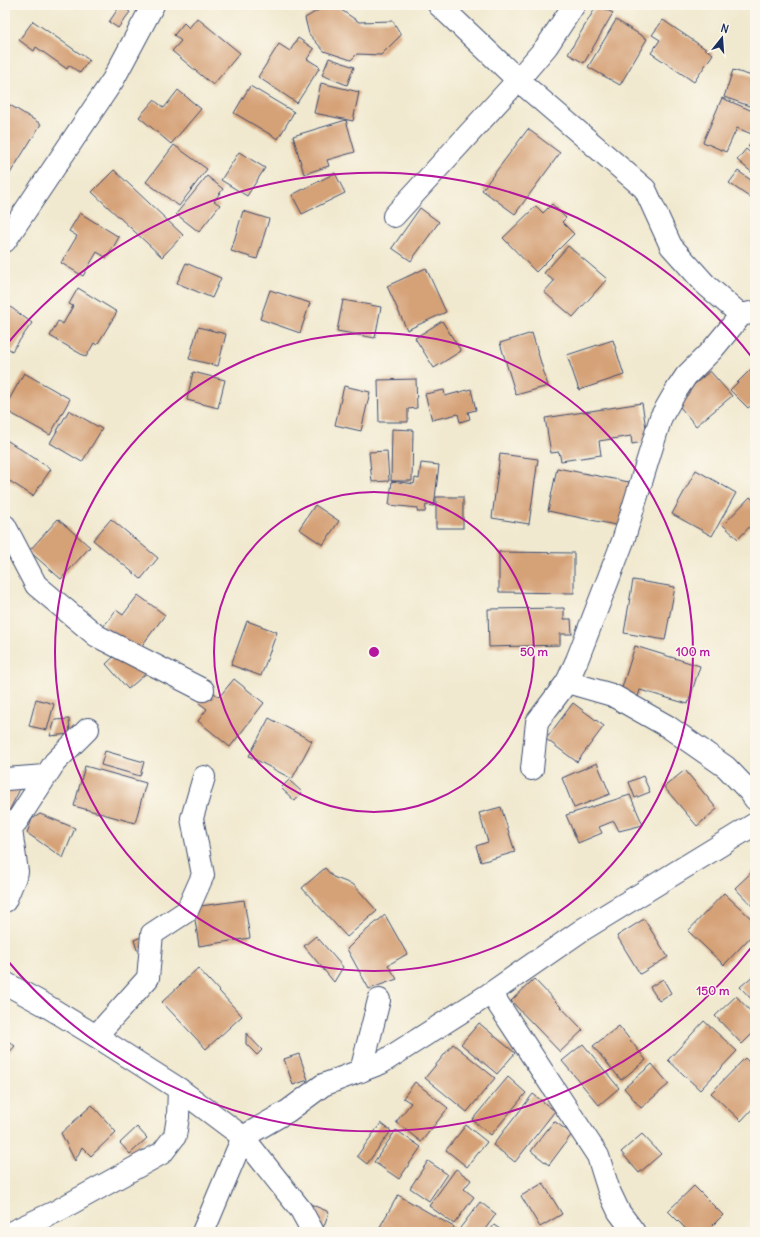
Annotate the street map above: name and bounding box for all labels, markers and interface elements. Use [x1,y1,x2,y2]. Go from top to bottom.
north arrow [702,18,742,58]
text: N [719,21,731,36]
text: 50 m [520,644,549,659]
text: 100 m [676,644,710,659]
centre of rings [367,645,381,659]
text: 150 m [697,983,730,998]

